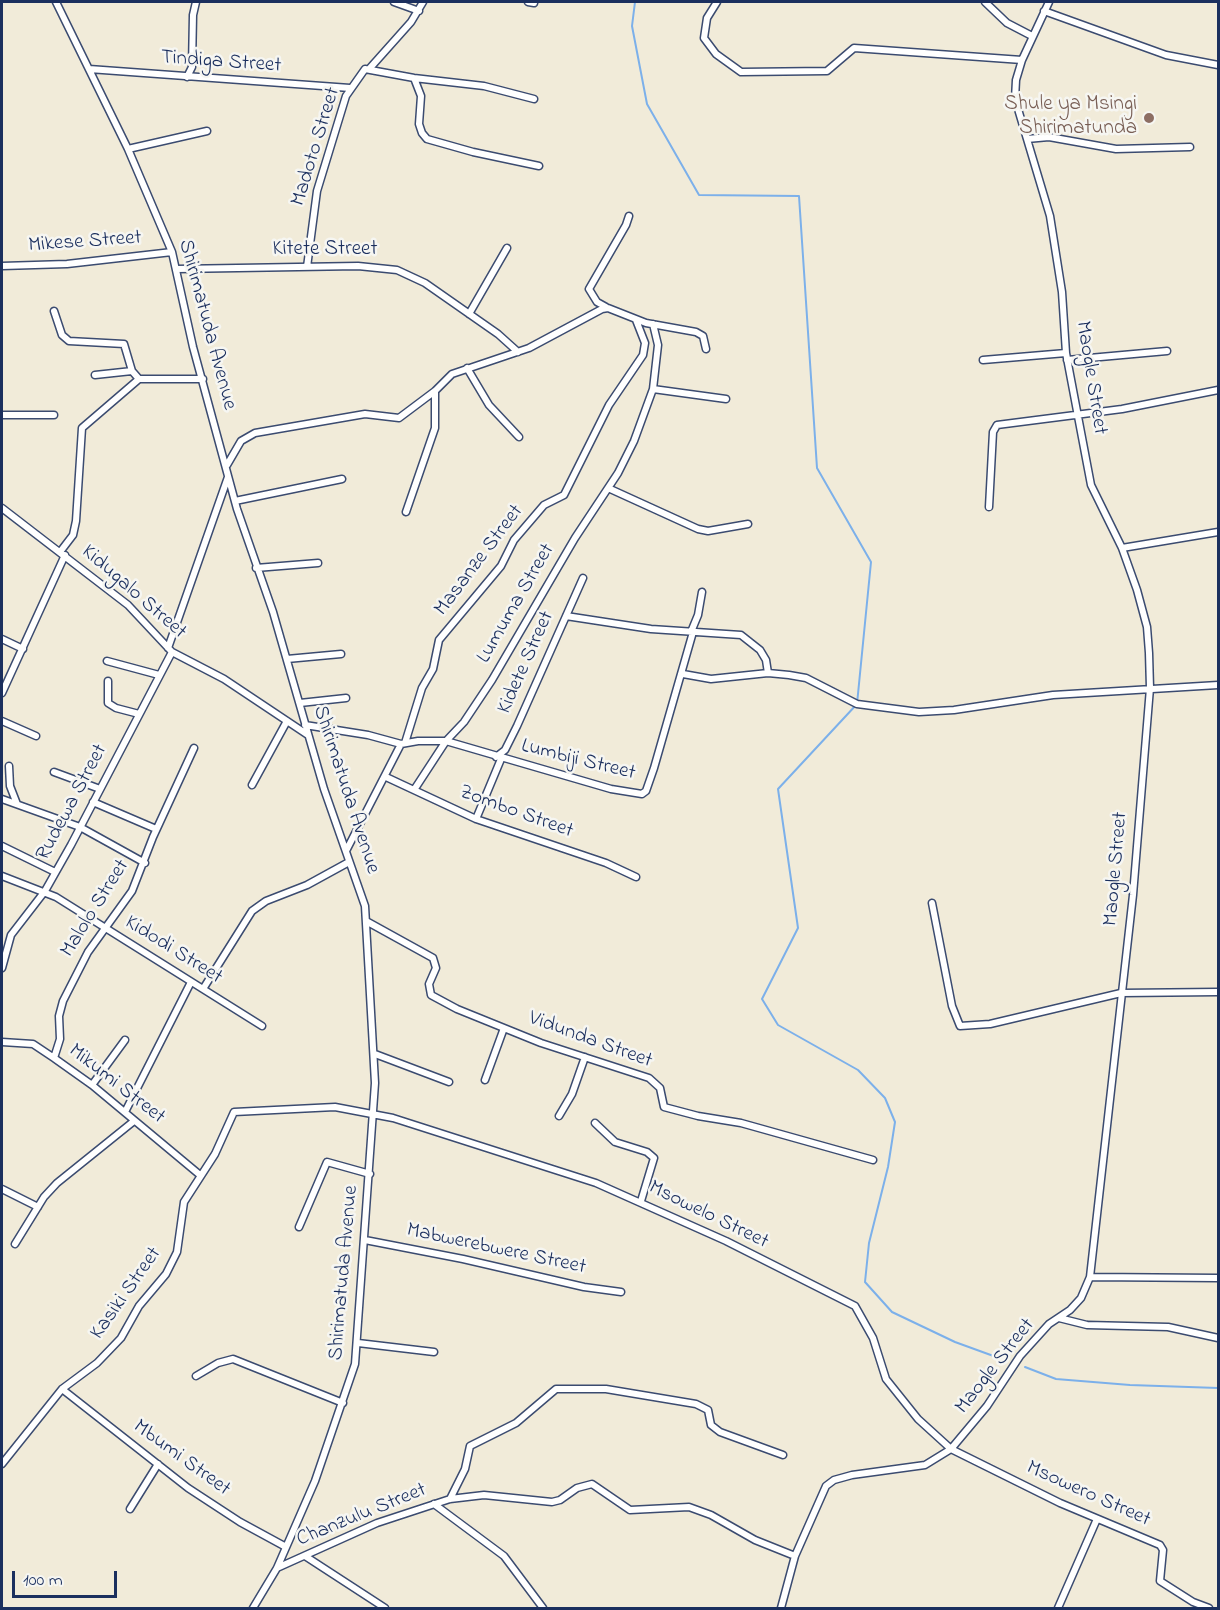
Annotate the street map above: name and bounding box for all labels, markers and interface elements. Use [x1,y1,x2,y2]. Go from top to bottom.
street label: Tindiga Street [160,46,282,80]
street label: Madoto Street [287,85,347,209]
place label: Shule ya Msingi Shirimatunda [1004,93,1137,143]
marker: Shule ya Msingi Shirimatunda [1142,111,1156,125]
street label: Mikese Street [28,226,142,260]
street label: Shirimatuda Avenue [171,237,241,413]
street label: Kitete Street [272,238,378,264]
street label: Maogle Street [1069,319,1111,437]
street label: Masanze Street [430,500,530,622]
street label: Kidugalo Street [75,540,191,646]
street label: Lumuma Street [473,540,561,668]
street label: Kidete Street [493,608,561,718]
street label: Shirimatuda Avenue [306,703,384,877]
street label: Lumbiji Street [518,735,638,787]
street label: Rudewa Street [32,741,114,865]
street label: Zombo Street [456,781,576,845]
street label: Maogle Street [1099,811,1135,927]
street label: Malolo Street [56,855,136,963]
street label: Kidodi Street [119,911,227,991]
street label: Vidunda Street [525,1007,655,1075]
street label: Mikumi Street [63,1039,169,1131]
street label: Msowelo Street [644,1176,772,1256]
street label: Shirimatuda Avenue [325,1185,365,1361]
street label: Mabwerebwere Street [404,1219,588,1281]
street label: Kasiki Street [86,1243,168,1345]
street label: Maogle Street [951,1314,1041,1420]
street label: Mbumi Street [127,1415,235,1503]
street label: Msowero Street [1022,1456,1154,1534]
street label: Chanzulu Street [293,1479,431,1553]
scale bar [15,1559,120,1597]
text: 100 m [23,1568,63,1594]

